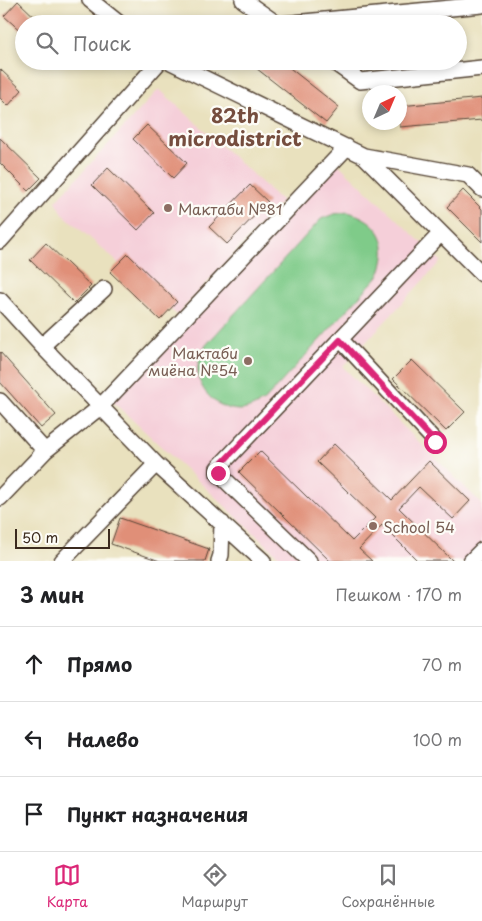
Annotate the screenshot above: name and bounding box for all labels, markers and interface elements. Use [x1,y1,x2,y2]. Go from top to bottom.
search box [15,15,467,70]
icon: search [33,29,61,57]
text: Поиск [73,29,131,57]
north arrow [362,85,407,130]
district label: 82th microdistrict [168,100,302,153]
place label: Мактаби №81 [178,197,283,220]
marker: Мактаби №81 [162,202,174,214]
place label: Мактаби миёна №54 [148,341,238,381]
marker: Мактаби миёна №54 [242,355,254,367]
route start [424,431,447,454]
route end [207,462,230,485]
place label: School 54 [383,515,455,538]
marker: School 54 [367,520,379,532]
scale bar [15,526,110,549]
text: 50 m [22,527,58,548]
text: 3 мин [20,578,84,610]
text: Пешком · 170 m [335,582,462,606]
icon: ahead [20,650,48,678]
text: Прямо [67,650,132,678]
text: 70 m [422,652,462,676]
icon: left [20,725,48,753]
text: Налево [67,725,139,753]
text: 100 m [413,727,462,751]
icon: arrive [20,800,48,828]
text: Пункт назначения [67,800,248,828]
tab: Карта [47,861,88,912]
tab: Маршрут [182,861,248,912]
tab: Сохранённые [342,861,435,912]

